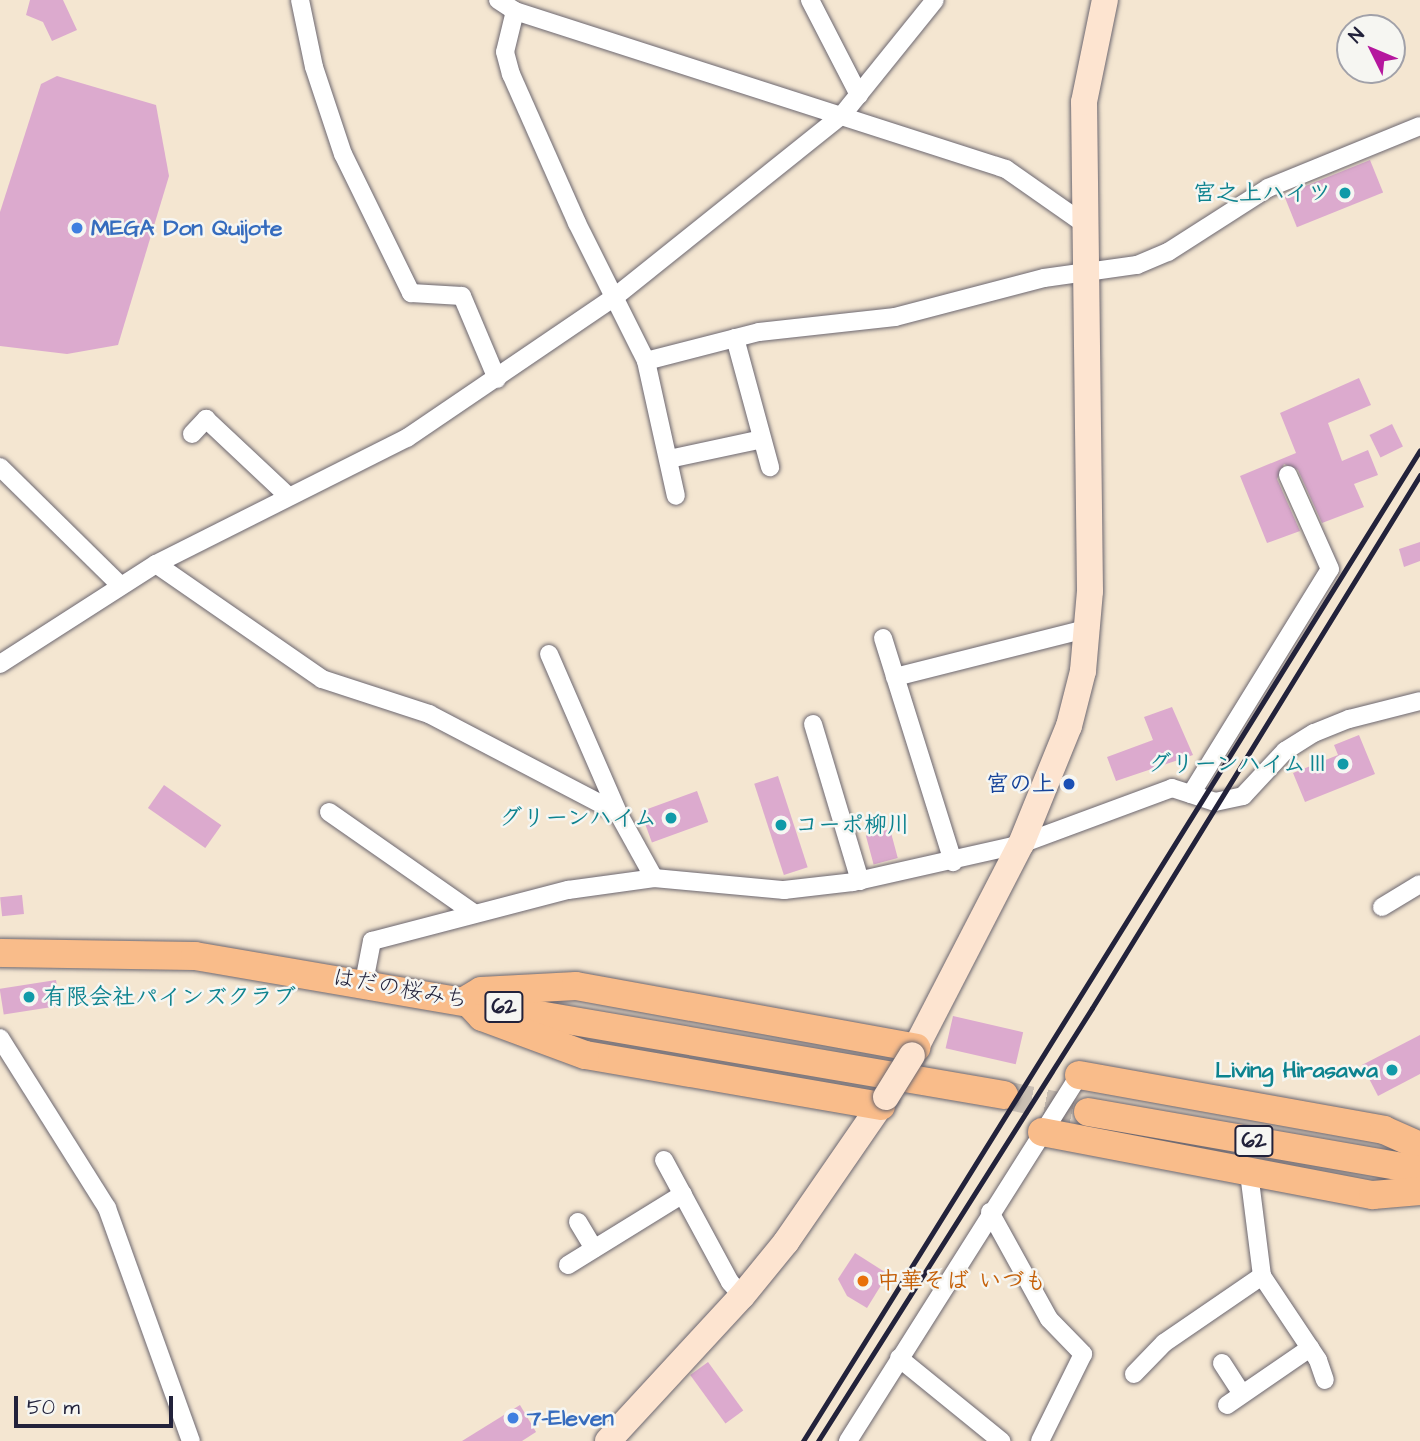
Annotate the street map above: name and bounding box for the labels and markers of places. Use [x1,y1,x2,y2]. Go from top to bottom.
place label: 宮之上ハイツ [1193,179,1331,207]
marker: 宮之上ハイツ [1337,185,1353,201]
place label: MEGA Don Quijote [91,214,282,242]
marker: MEGA Don Quijote [69,220,85,236]
place label: グリーンハイムⅢ [1145,750,1329,778]
marker: グリーンハイムⅢ [1335,756,1351,772]
place label: 宮の上 [986,770,1055,798]
marker: 宮の上 [1061,776,1077,792]
place label: グリーンハイム [496,804,657,832]
marker: グリーンハイム [663,810,679,826]
place label: コーポ柳川 [795,811,910,839]
marker: コーポ柳川 [773,817,789,833]
place label: 有限会社パインズクラブ [43,983,296,1011]
marker: 有限会社パインズクラブ [21,989,37,1005]
place label: Living Hirasawa [1215,1056,1378,1084]
marker: Living Hirasawa [1384,1062,1400,1078]
place label: 中華そば いづも [877,1267,1047,1295]
marker: 中華そば いづも [855,1273,871,1289]
place label: 7-Eleven [527,1404,614,1432]
marker: 7-Eleven [505,1410,521,1426]

